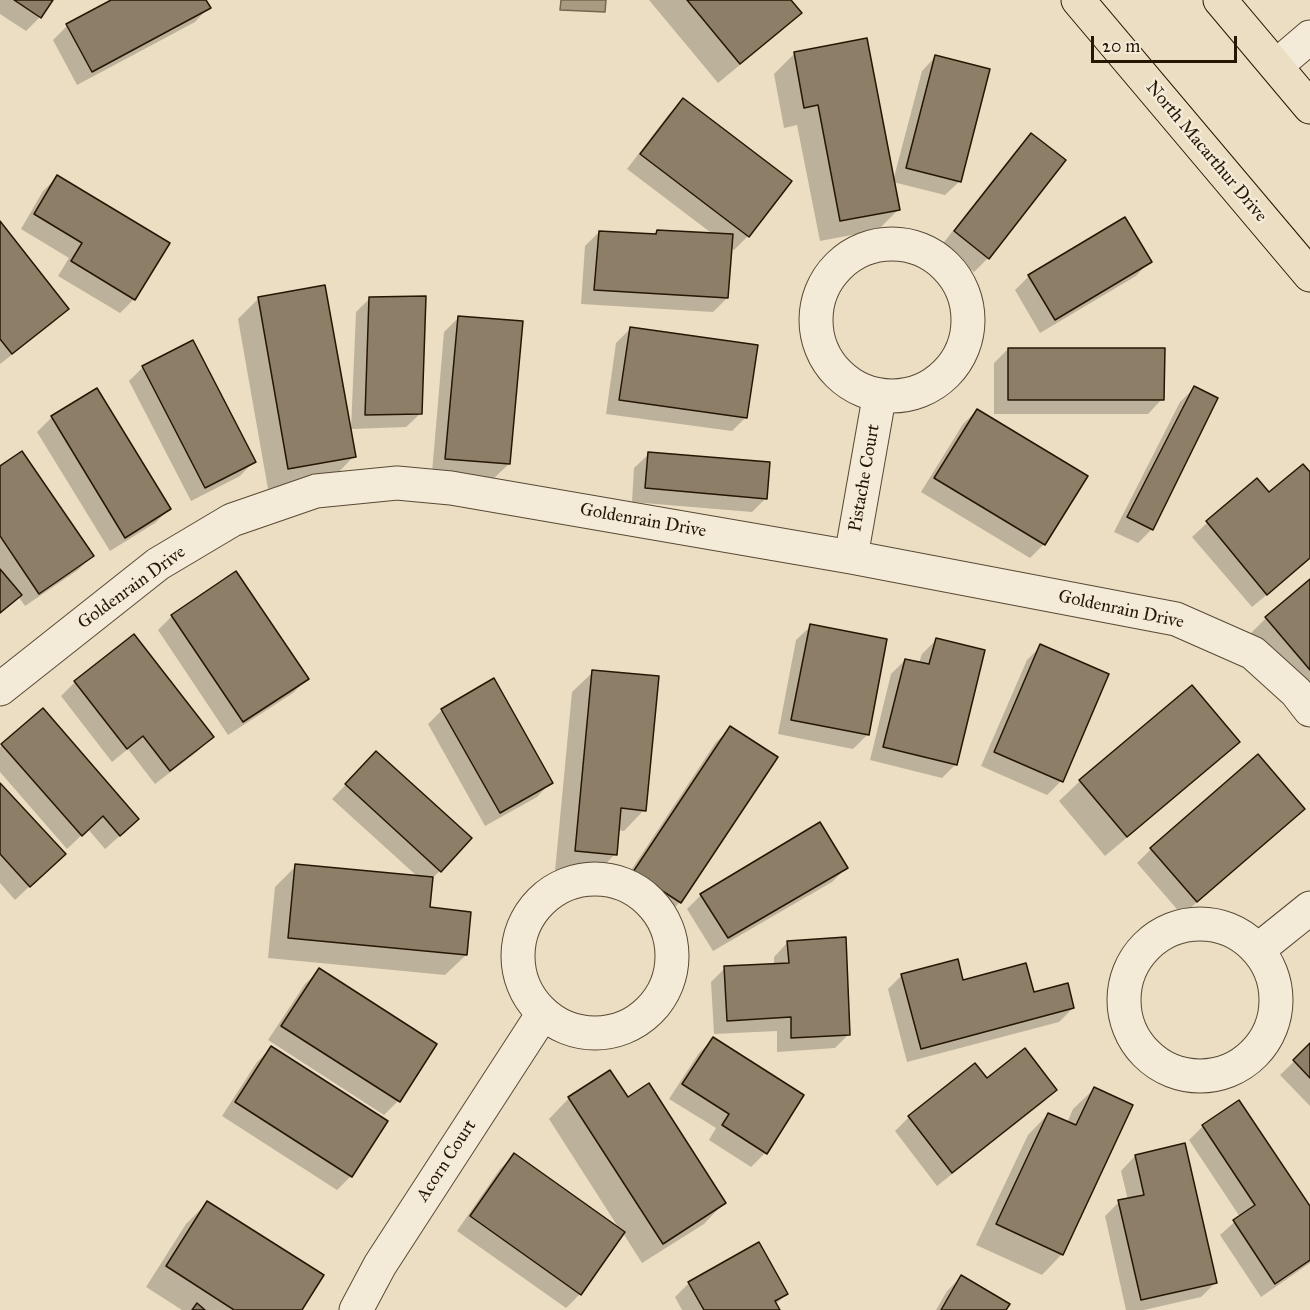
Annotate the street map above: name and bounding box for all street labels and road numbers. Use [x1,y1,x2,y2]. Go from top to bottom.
street label: North Macarthur Drive [1141,77,1271,227]
street label: Pistache Court [845,423,885,533]
street label: Goldenrain Drive [578,499,708,543]
street label: Goldenrain Drive [74,542,190,634]
street label: Goldenrain Drive [1056,586,1186,634]
street label: Acorn Court [413,1116,481,1206]

